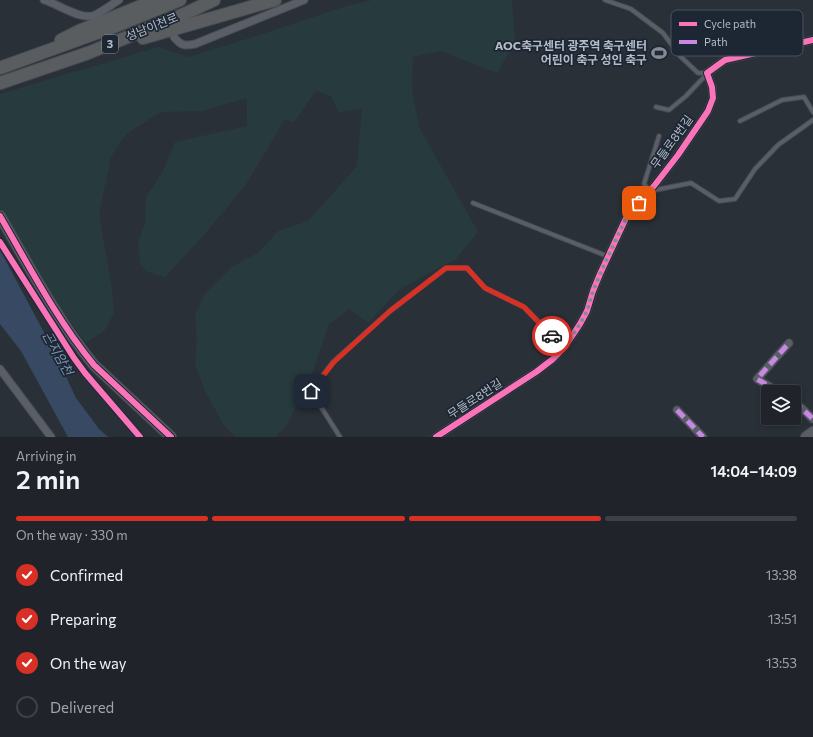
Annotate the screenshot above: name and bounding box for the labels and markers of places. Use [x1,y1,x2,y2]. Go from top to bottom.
place label: AOC축구센터 광주역 축구센터 어린이 축구 성인 축구 [495,38,647,66]
sports icon: AOC축구센터 광주역 축구센터 어린이 축구 성인 축구 [650,44,668,62]
pin [622,186,656,220]
pin [294,374,328,408]

